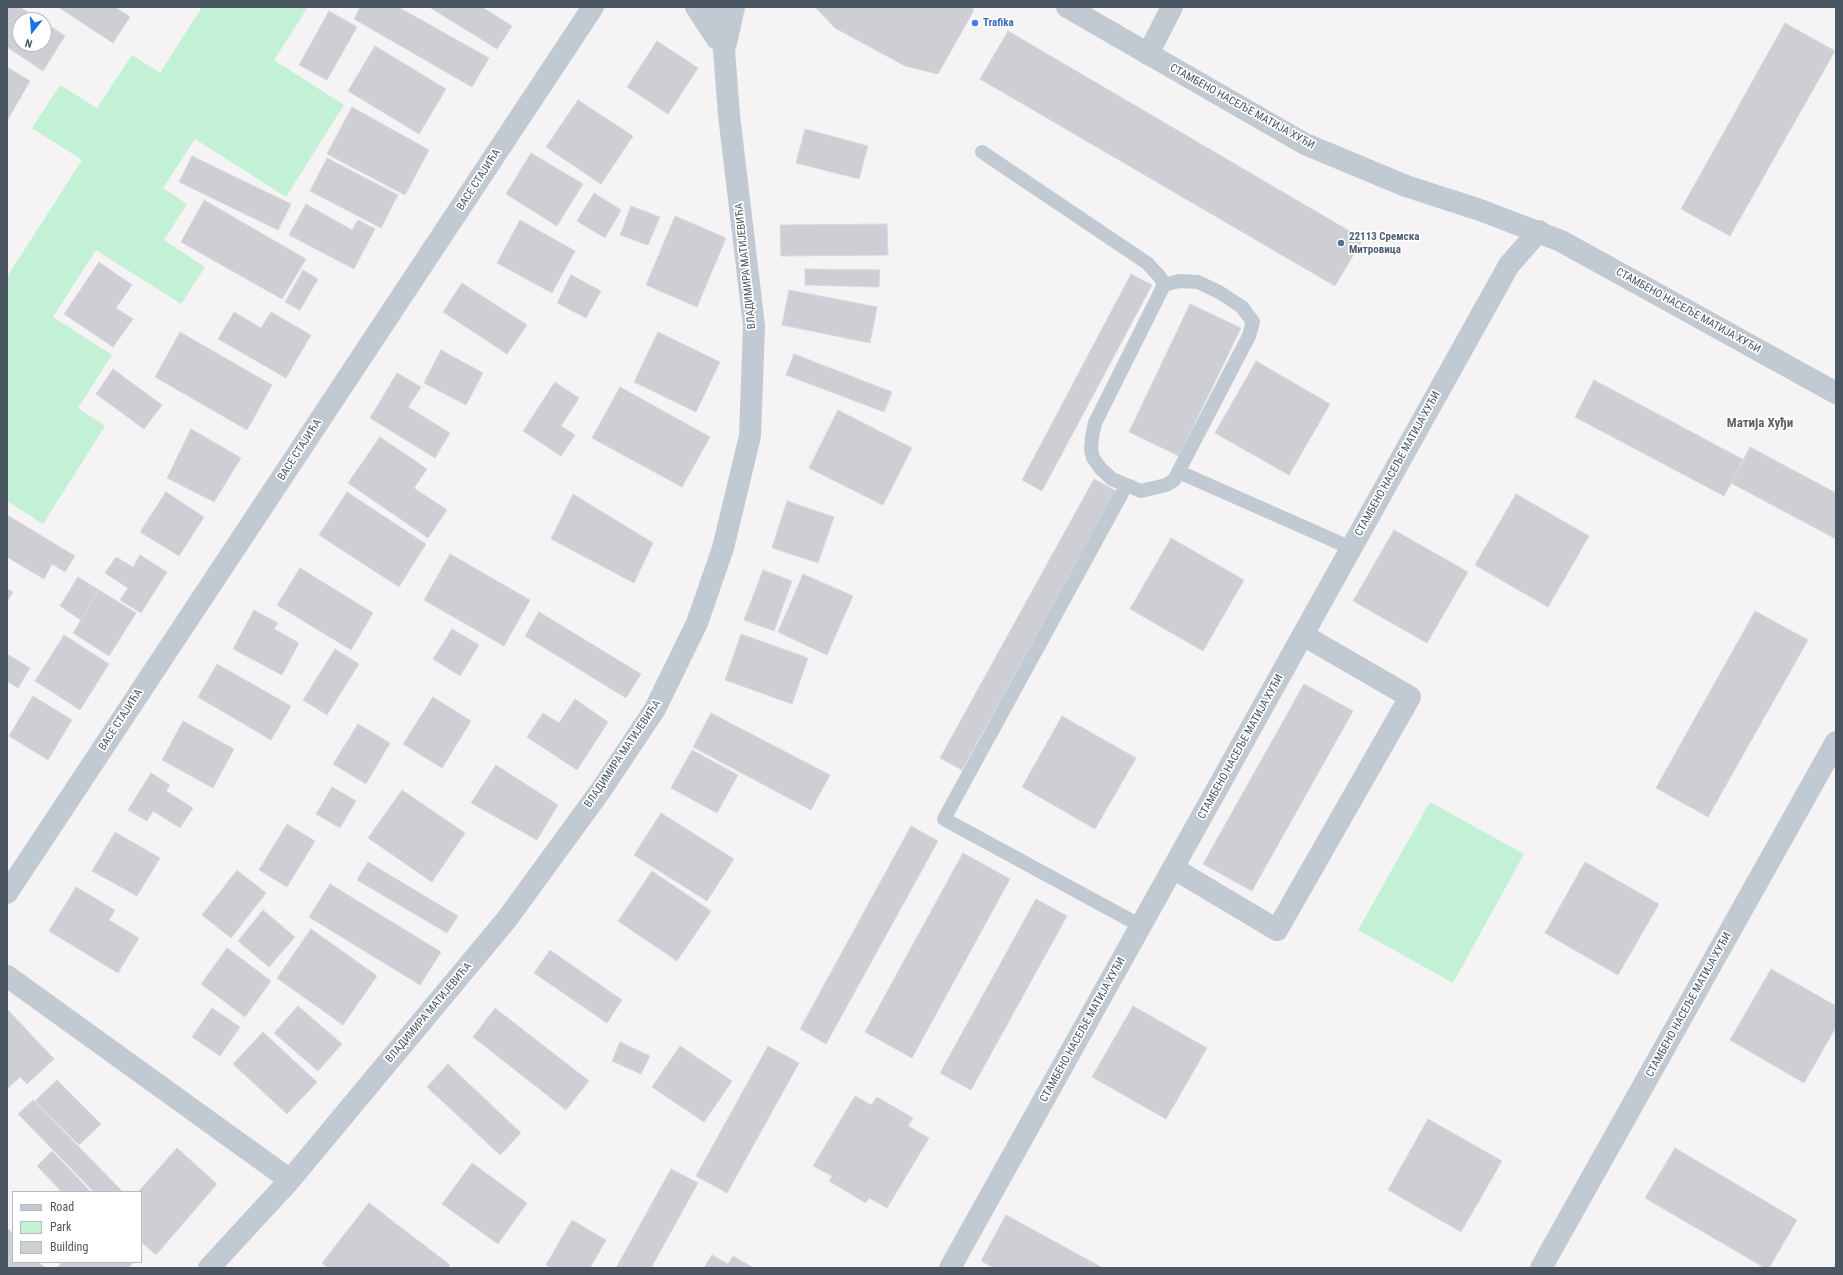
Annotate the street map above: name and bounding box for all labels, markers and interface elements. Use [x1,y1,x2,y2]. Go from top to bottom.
north arrow [12,12,52,52]
place label: Trafika [983,16,1014,30]
marker: Trafika [970,18,980,28]
text: N [24,36,34,50]
street label: СТАМБЕНО НАСЕЉЕ МАТИЈА ХУЂИ [1167,62,1317,152]
street label: ВАСЕ СТАЈИЋА [454,147,504,213]
street label: ВЛАДИМИРА МАТИЈЕВИЋА [733,202,759,330]
place label: 22113 Сремска Митровица [1349,230,1419,256]
marker: 22113 Сремска Митровица [1336,238,1346,248]
street label: СТАМБЕНО НАСЕЉЕ МАТИЈА ХУЂИ [1613,266,1763,356]
street label: СТАМБЕНО НАСЕЉЕ МАТИЈА ХУЂИ [1353,389,1443,539]
district label: Матија Хуђи [1727,416,1793,432]
street label: ВАСЕ СТАЈИЋА [275,417,325,483]
street label: СТАМБЕНО НАСЕЉЕ МАТИЈА ХУЂИ [1196,672,1286,822]
street label: ВАСЕ СТАЈИЋА [96,687,146,753]
street label: ВЛАДИМИРА МАТИЈЕВИЋА [582,698,664,810]
street label: СТАМБЕНО НАСЕЉЕ МАТИЈА ХУЂИ [1644,930,1734,1080]
street label: СТАМБЕНО НАСЕЉЕ МАТИЈА ХУЂИ [1038,955,1128,1105]
street label: ВЛАДИМИРА МАТИЈЕВИЋА [383,960,475,1066]
legend [12,1191,142,1263]
text: Road [50,1200,74,1214]
text: Park [50,1220,71,1234]
text: Building [50,1240,88,1254]

